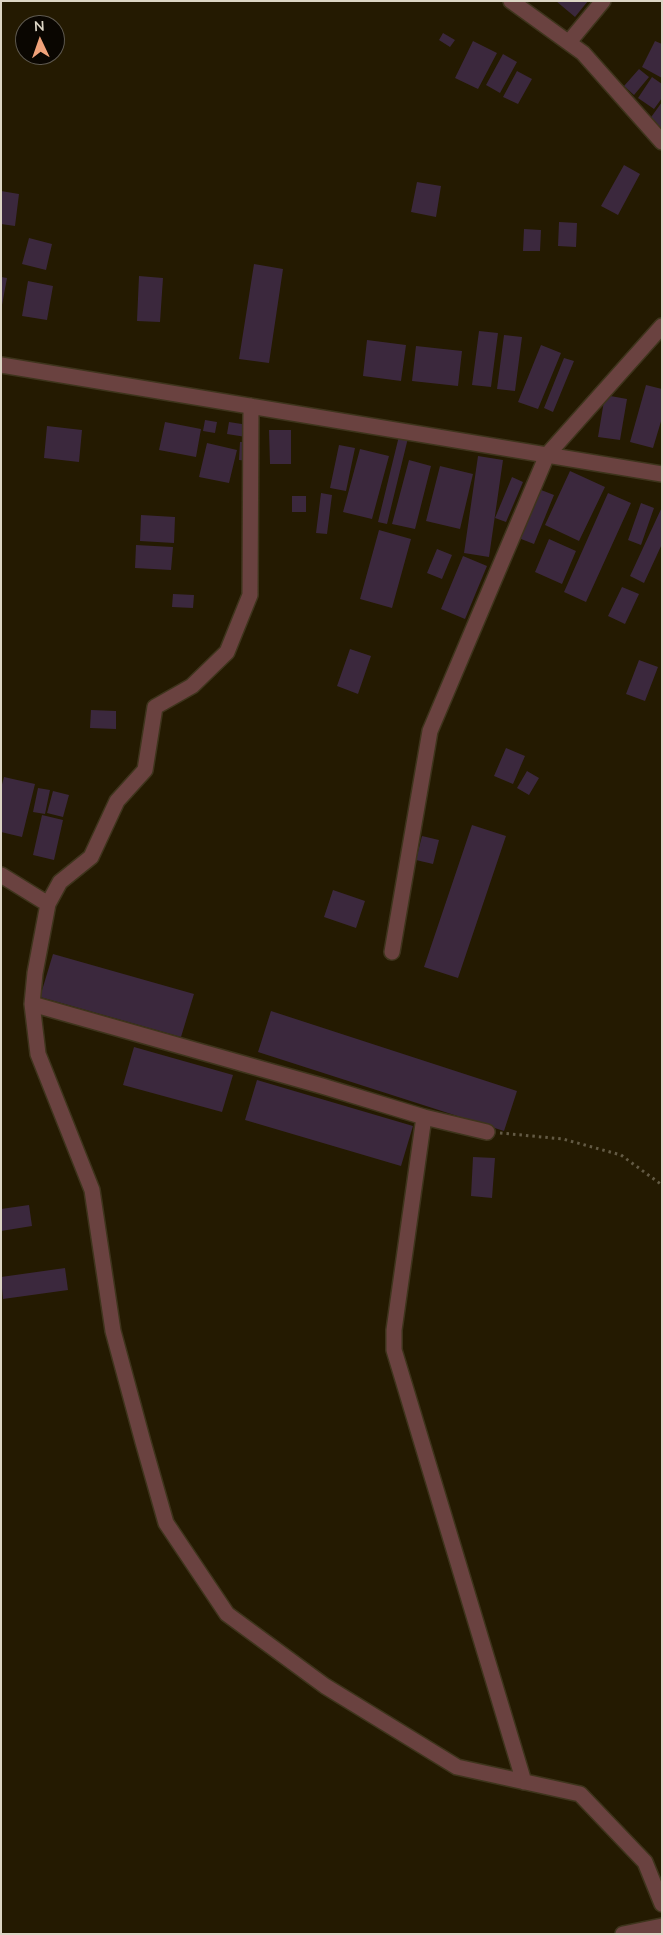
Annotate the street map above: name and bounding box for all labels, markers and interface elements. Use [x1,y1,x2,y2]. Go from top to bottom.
north arrow [15,15,65,65]
text: N [34,17,45,35]

